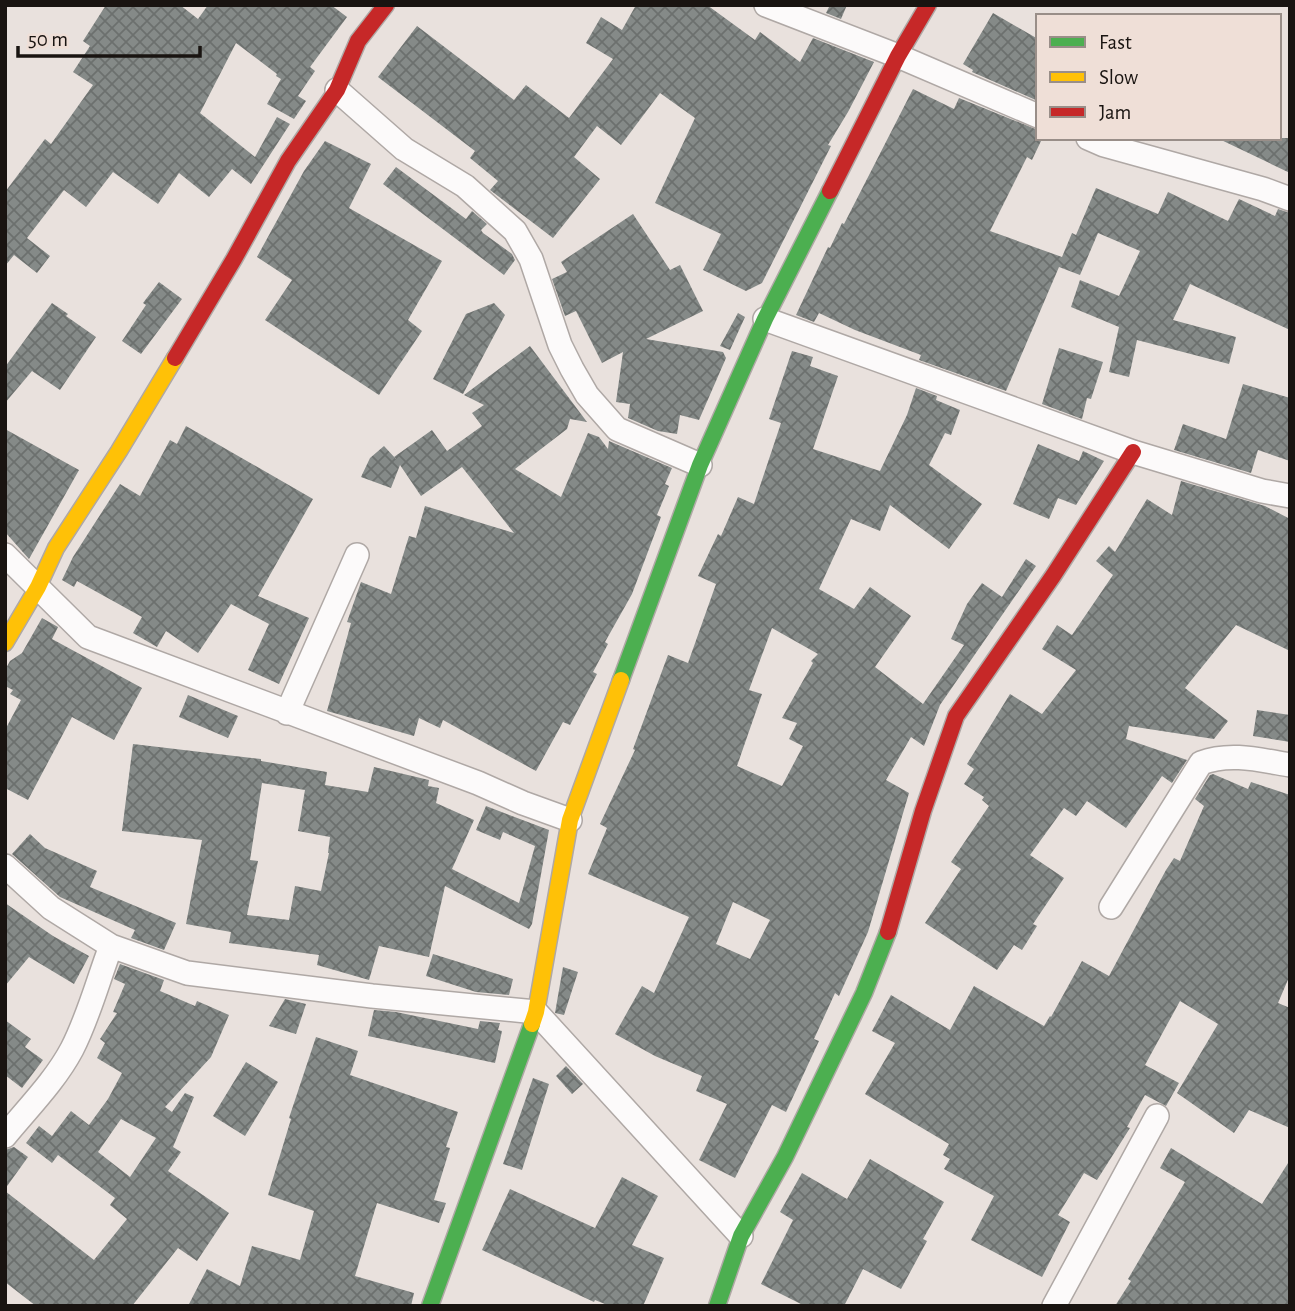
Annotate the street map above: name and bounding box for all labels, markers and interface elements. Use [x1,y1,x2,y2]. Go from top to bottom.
scale bar [18,14,200,58]
legend [1036,14,1281,140]
text: 50 m [28,29,68,50]
text: Fast [1099,32,1132,53]
text: Slow [1099,67,1138,88]
text: Jam [1099,102,1131,123]

